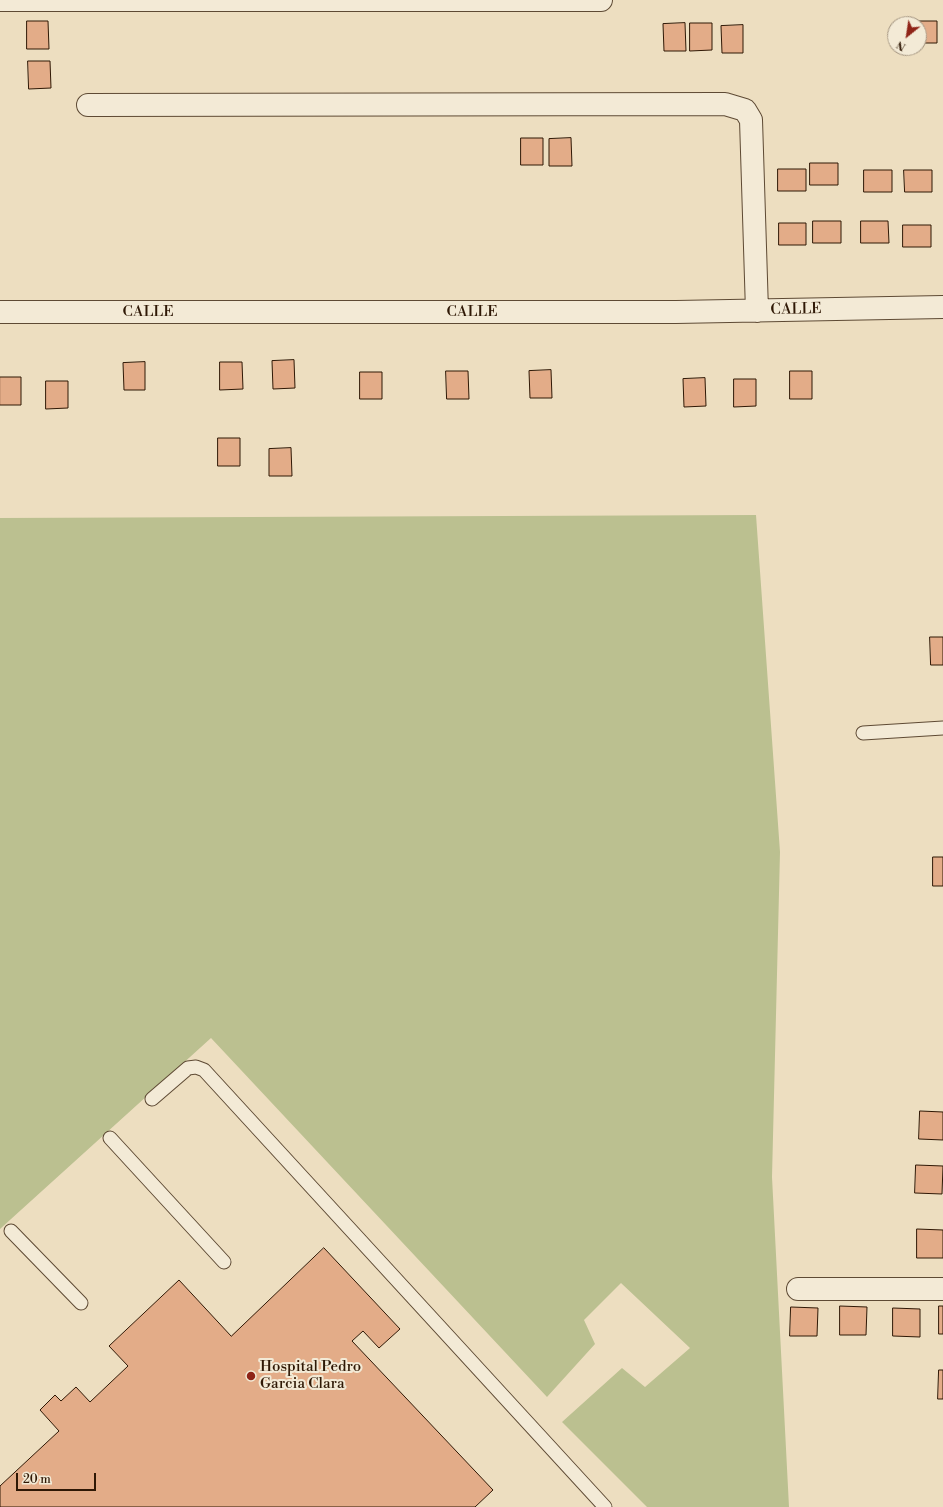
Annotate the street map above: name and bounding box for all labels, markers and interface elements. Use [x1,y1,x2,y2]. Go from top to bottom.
north arrow [887,16,927,56]
text: N [894,37,909,54]
street label: CALLE [770,301,822,319]
street label: CALLE [122,303,174,321]
street label: CALLE [446,303,498,321]
place label: Hospital Pedro Garcia Clara [260,1358,361,1393]
marker: Hospital Pedro Garcia Clara [245,1370,257,1382]
scale bar [18,1465,98,1491]
text: 20 m [23,1472,51,1487]

